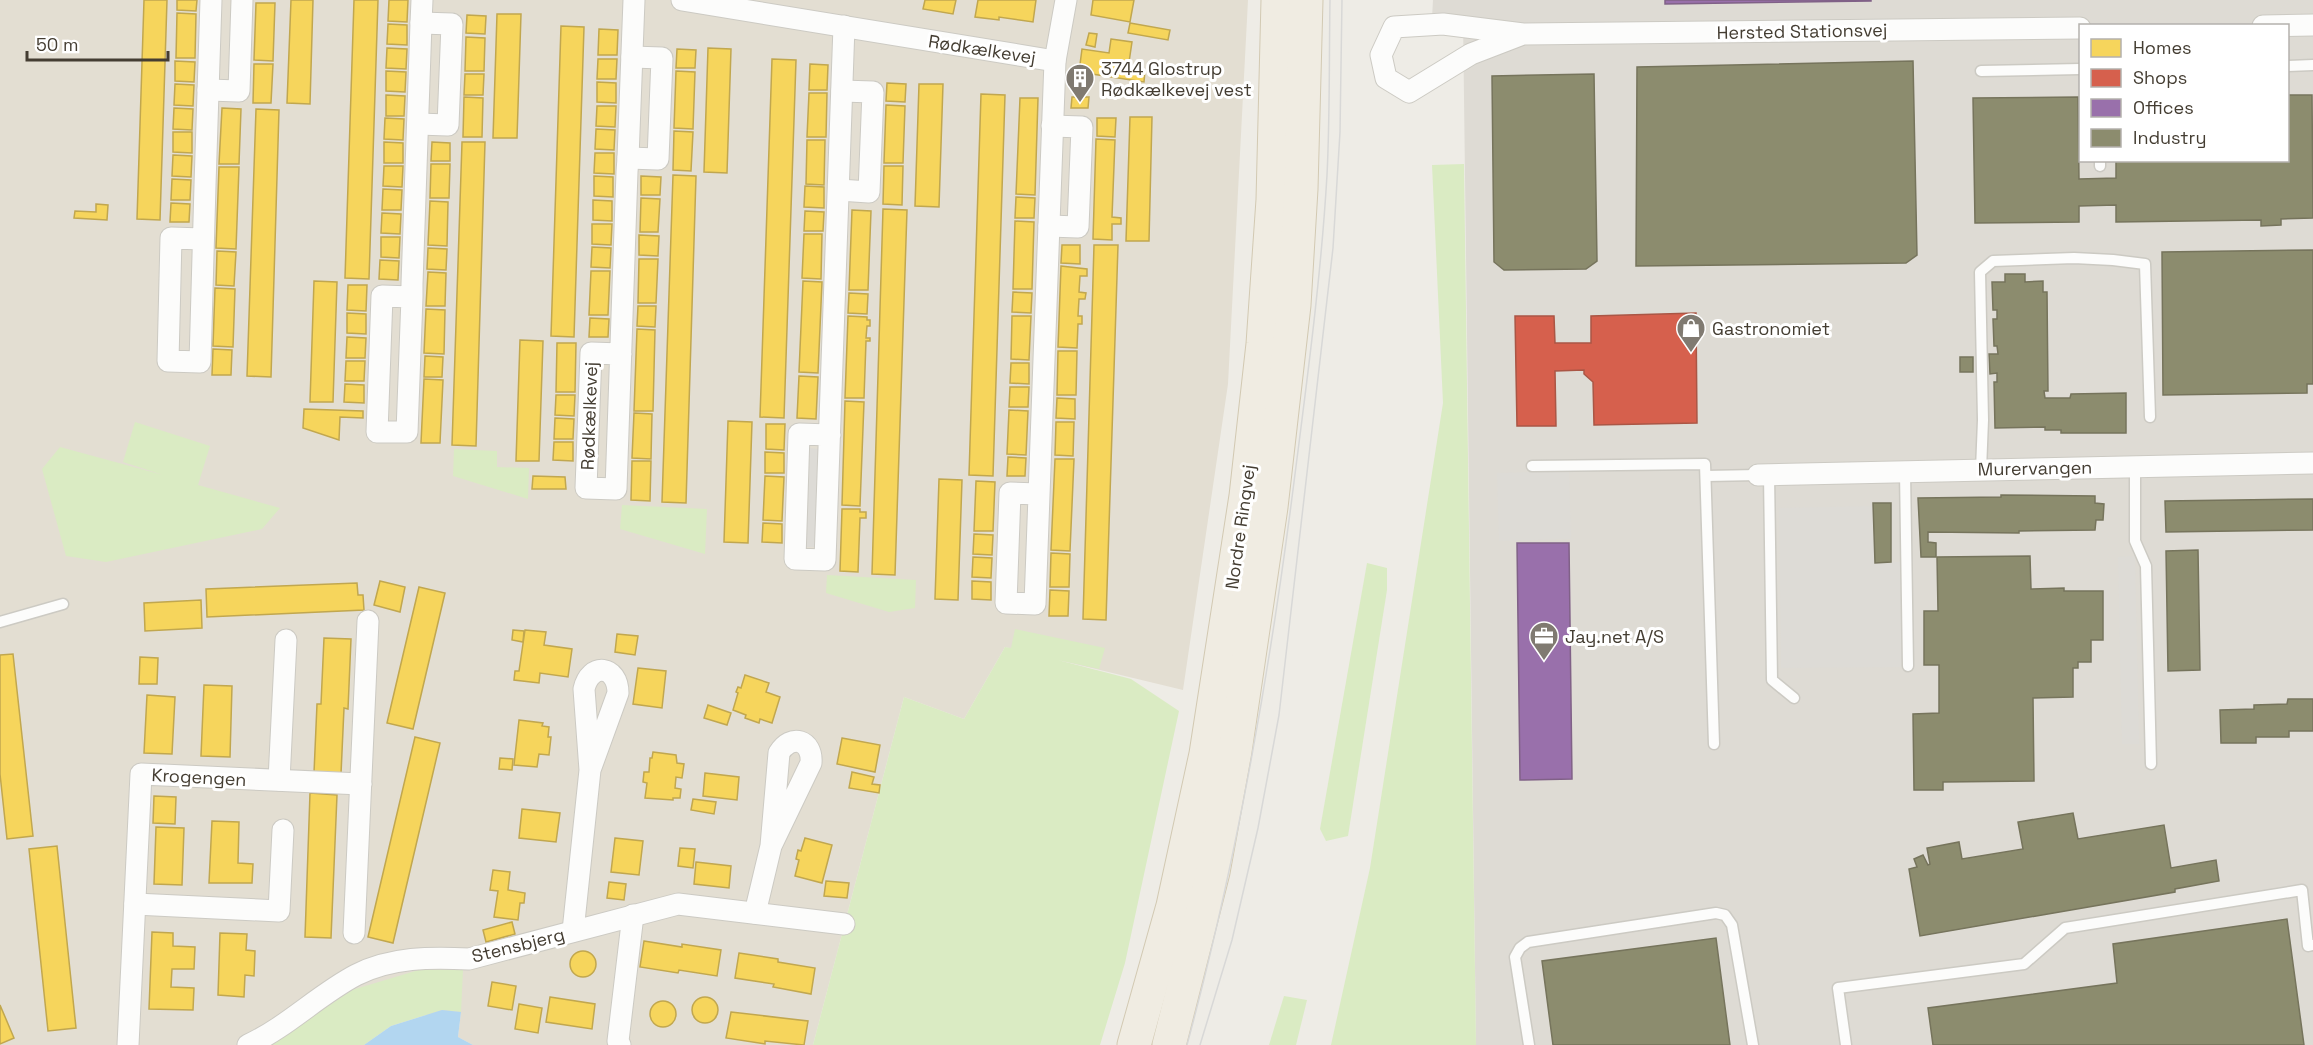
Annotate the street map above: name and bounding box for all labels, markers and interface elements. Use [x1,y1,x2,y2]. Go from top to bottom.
street label: Hersted Stationsvej [1716,18,1888,44]
scale bar [27,24,168,62]
legend [2079,24,2289,162]
street label: Rødkælkevej [927,29,1037,69]
text: 50 m [36,33,78,56]
text: Homes [2133,36,2192,59]
place label: 3744 Glostrup Rødkælkevej vest [1101,57,1252,101]
building icon: 3744 Glostrup Rødkælkevej vest [1064,62,1096,104]
text: Shops [2133,66,2187,89]
text: Offices [2133,96,2194,119]
text: Industry [2133,126,2206,149]
shop icon: Gastronomiet [1675,312,1707,354]
place label: Gastronomiet [1712,317,1830,340]
street label: Rødkælkevej [576,361,602,471]
street label: Murervangen [1978,456,2092,480]
street label: Nordre Ringvej [1220,463,1260,591]
office icon: Jay.net A/S [1528,620,1560,662]
place label: Jay.net A/S [1565,625,1664,648]
street label: Krogengen [151,763,247,791]
street label: Stensbjerg [469,922,567,968]

